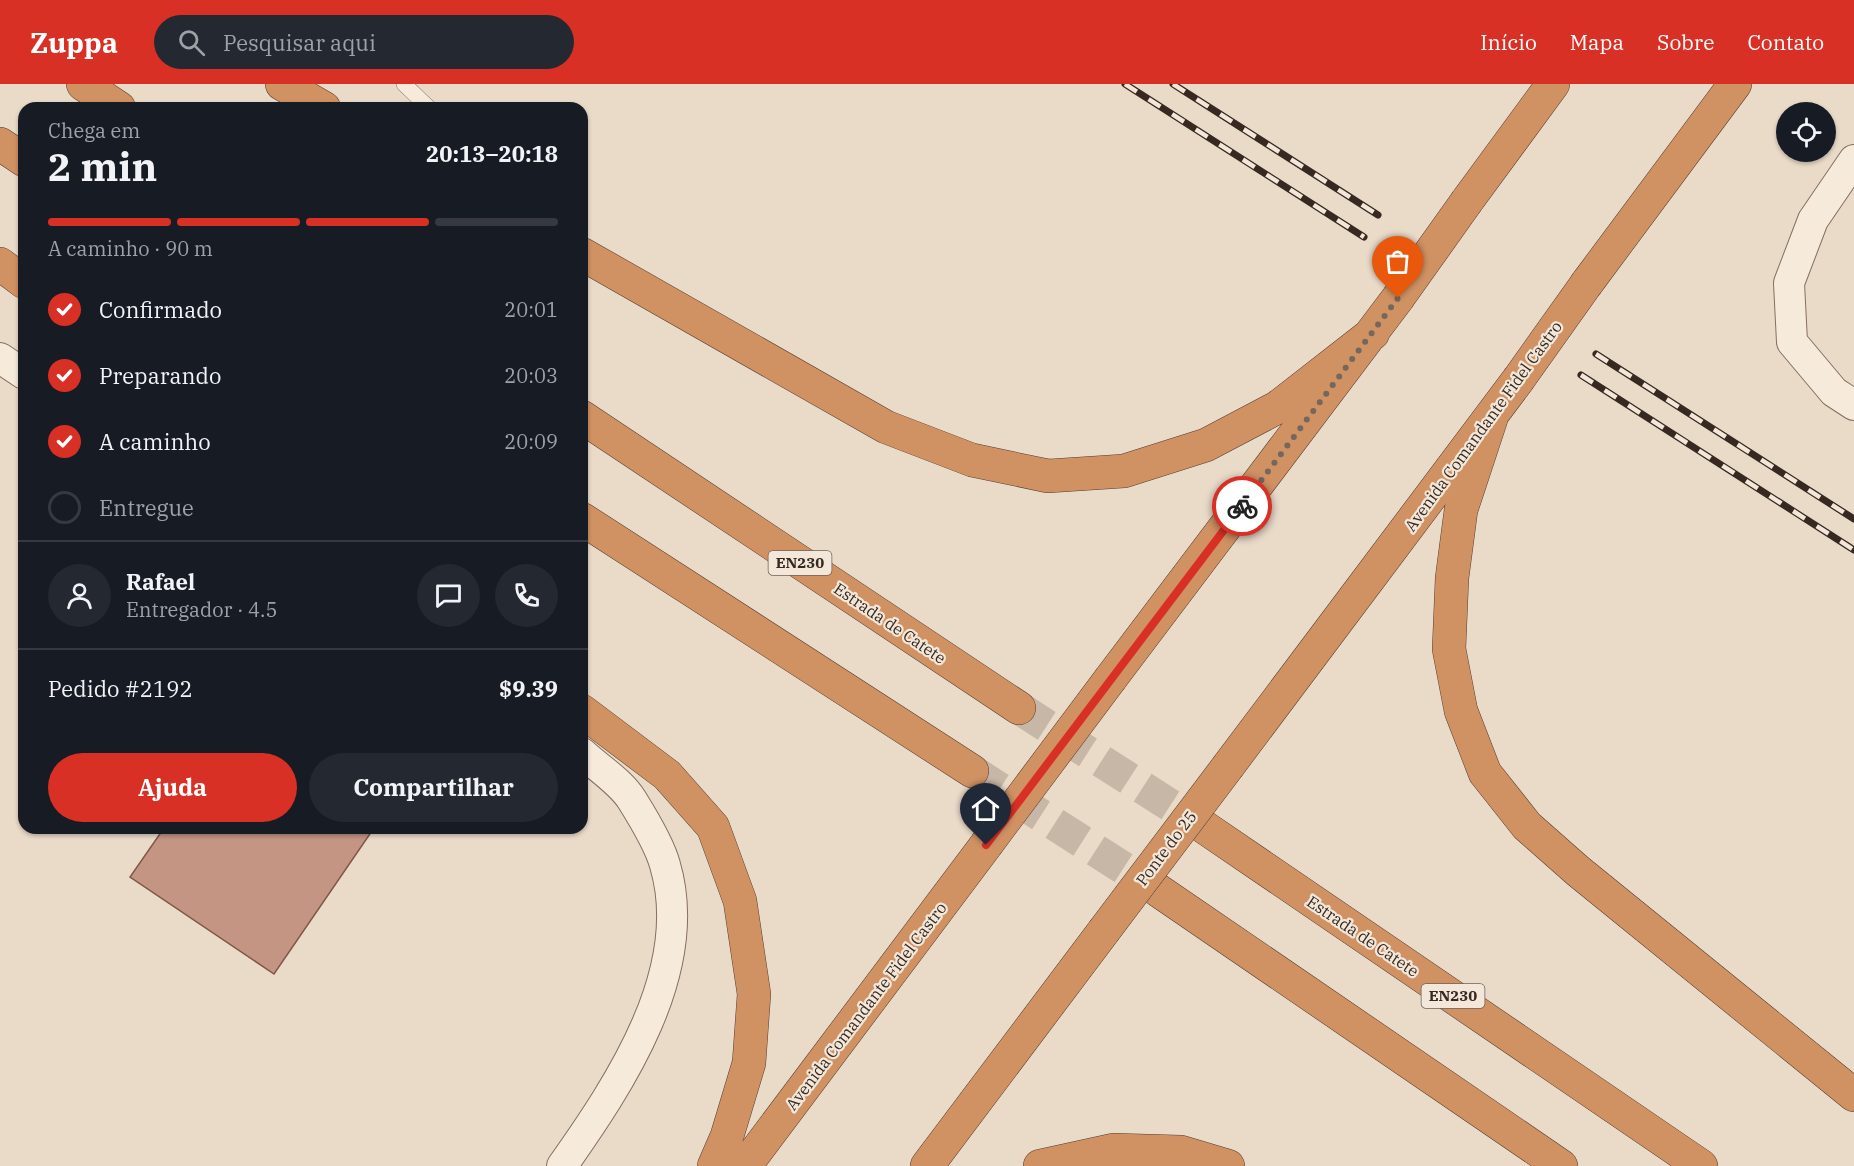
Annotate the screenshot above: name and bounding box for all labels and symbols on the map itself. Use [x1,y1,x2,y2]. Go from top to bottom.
pin [1372,236,1423,298]
street label: Avenida Comandante Fidel Castro [1400,317,1566,535]
courier [1212,476,1272,536]
road number: EN230 [768,551,832,575]
street label: Estrada de Catete [830,578,950,668]
pin [960,783,1011,845]
street label: Ponte do 25 [1131,807,1201,889]
street label: Estrada de Catete [1303,891,1423,981]
street label: Avenida Comandante Fidel Castro [781,898,951,1114]
road number: EN230 [1422,984,1484,1008]

